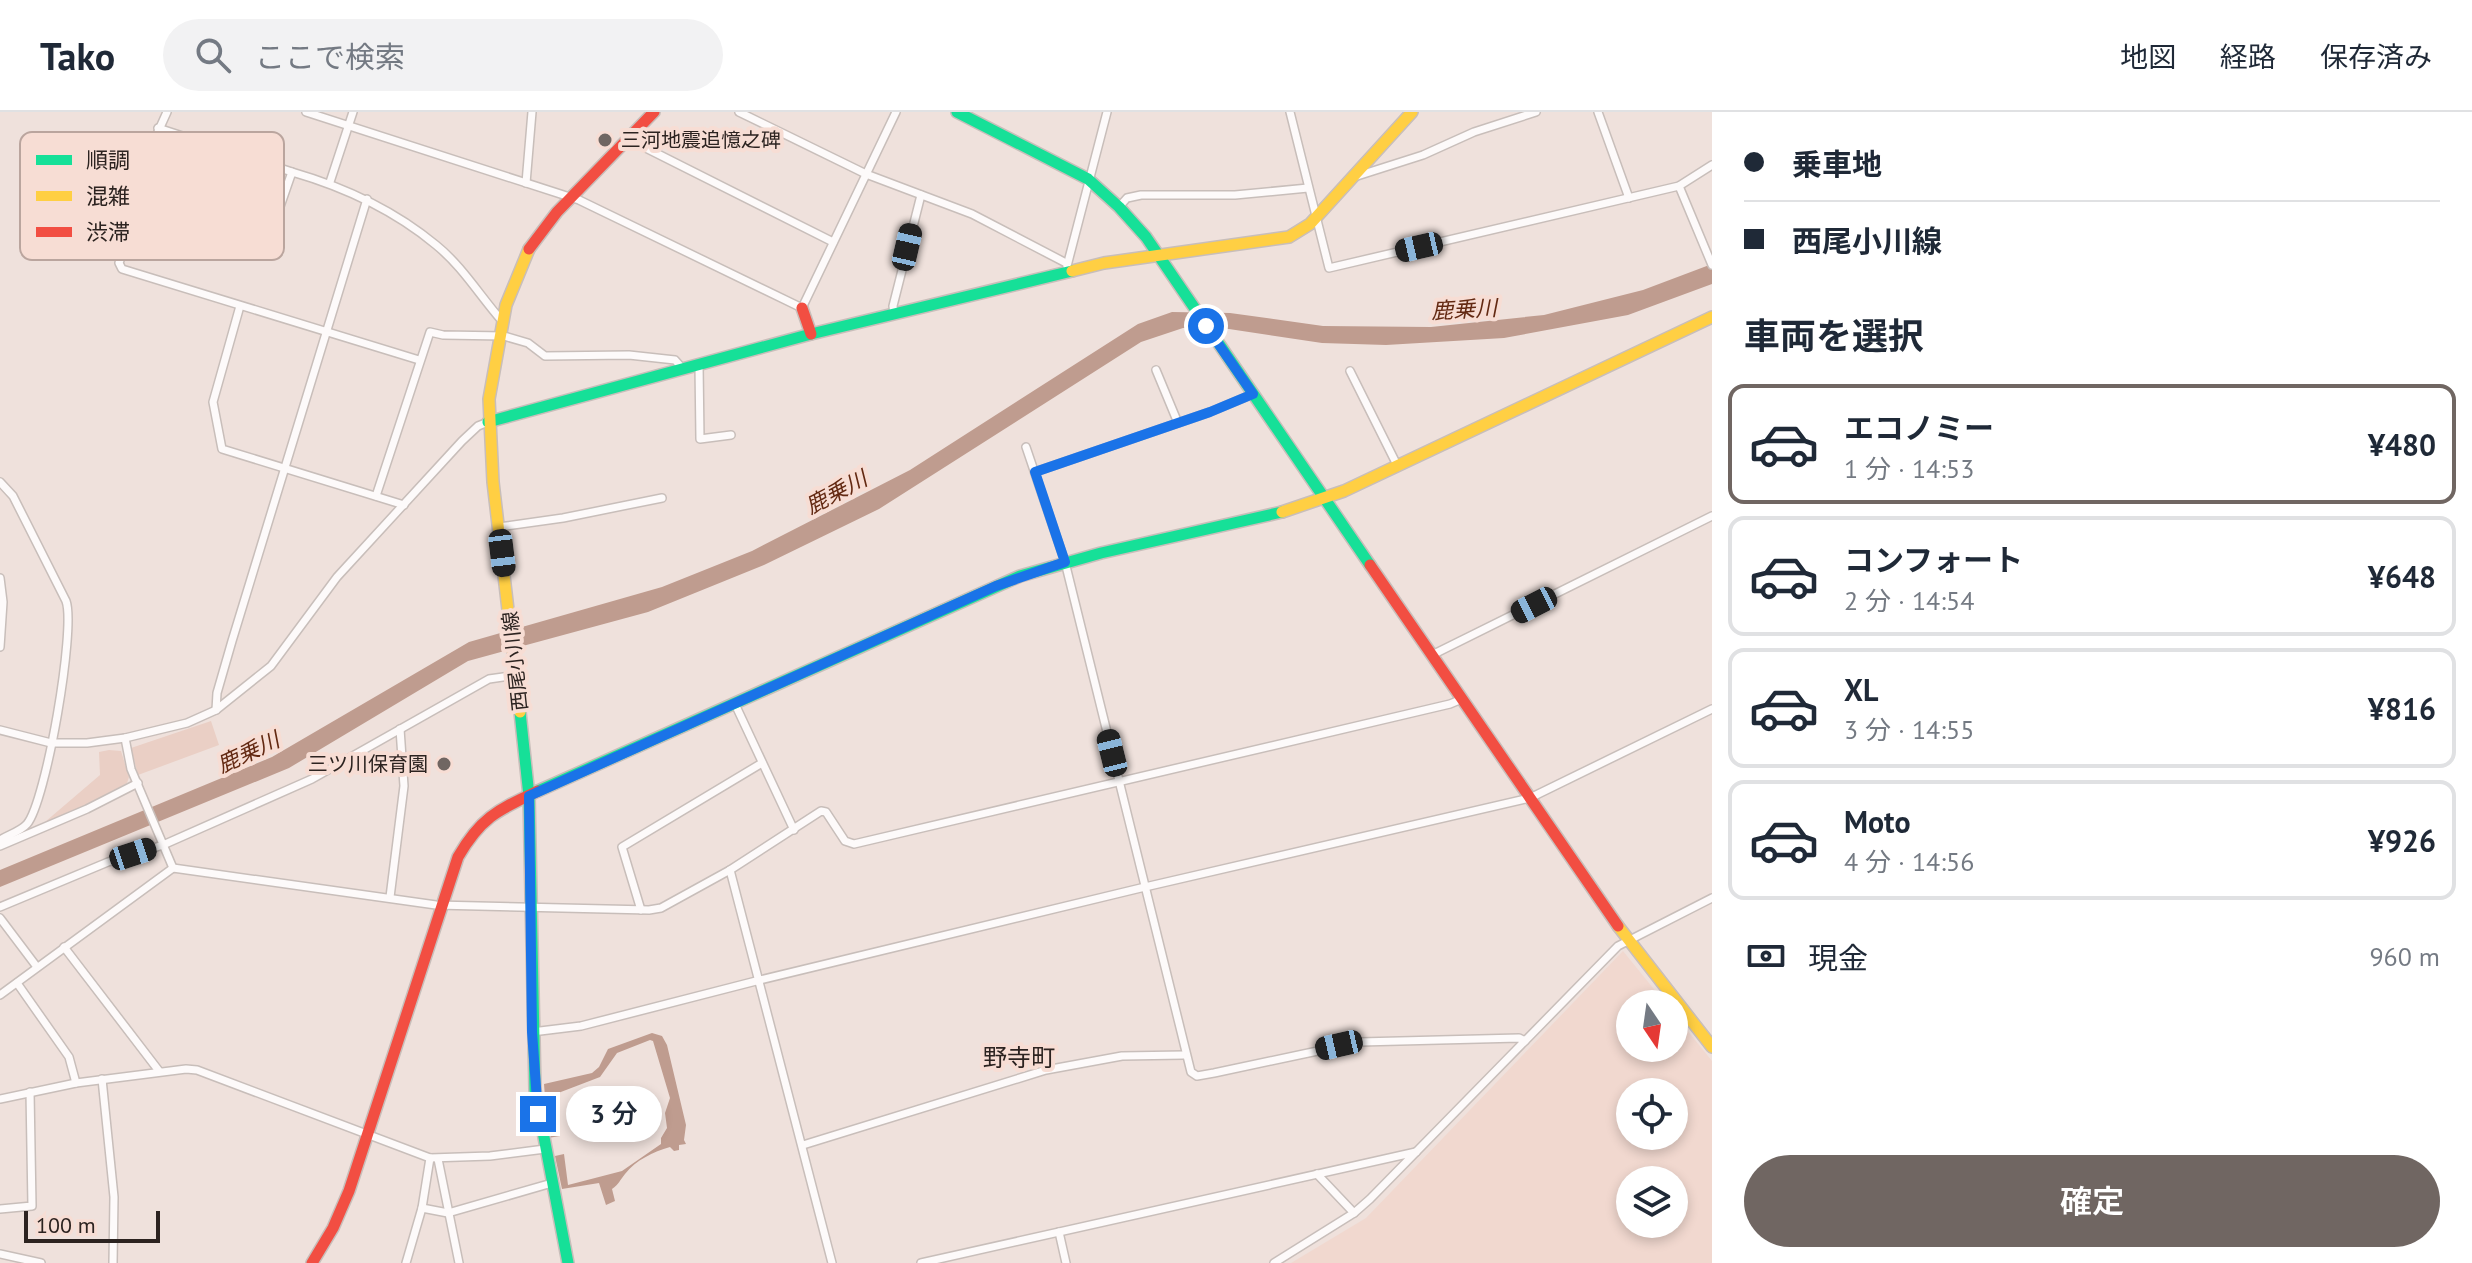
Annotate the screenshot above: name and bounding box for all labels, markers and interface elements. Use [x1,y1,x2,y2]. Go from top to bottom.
search box [163,19,723,91]
text: Tako [40,31,115,80]
icon: search [191,33,235,77]
text: ここで検索 [255,37,405,76]
text: 地図 [2120,38,2176,75]
text: 経路 [2220,38,2276,75]
text: 保存済み [2320,38,2432,75]
place label: 三河地震追憶之碑 [621,127,781,153]
marker: 三河地震追憶之碑 [596,131,614,149]
legend [20,132,284,260]
text: 乗車地 [1792,144,1882,183]
text: 順調 [86,146,130,174]
text: 混雑 [86,182,130,210]
text: 渋滞 [86,218,130,246]
car [890,221,924,273]
text: 西尾小川線 [1792,221,1942,260]
car [1393,230,1445,264]
water label: 鹿乗川 [1430,293,1500,325]
route start [1188,308,1224,344]
text: 車両を選択 [1744,312,1924,359]
icon: car [1748,408,1820,480]
text: エコノミー [1844,408,1994,447]
text: ¥480 [2368,425,2436,464]
text: 1 分 · 14:53 [1844,452,1974,485]
water label: 鹿乗川 [800,463,873,520]
car [487,528,517,578]
icon: car [1748,540,1820,612]
text: コンフォート [1844,540,2023,579]
text: ¥648 [2368,557,2436,596]
car [1507,583,1561,627]
text: 2 分 · 14:54 [1844,584,1974,617]
street label: 西尾小川線 [497,610,533,712]
text: XL [1844,670,1878,709]
icon: car [1748,672,1820,744]
text: ¥816 [2368,689,2436,728]
text: 3 分 · 14:55 [1844,713,1974,746]
water label: 鹿乗川 [212,725,286,779]
car [1095,727,1129,779]
place label: 三ツ川保育園 [308,751,428,777]
marker: 三ツ川保育園 [435,755,453,773]
text: Moto [1844,802,1911,841]
icon: car [1748,804,1820,876]
text: ¥926 [2368,821,2436,860]
car [106,835,160,873]
text: 4 分 · 14:56 [1844,845,1974,878]
icon: cash [1744,934,1788,978]
text: 現金 [1808,938,1868,977]
text: 960 m [2369,940,2440,973]
north arrow [1616,990,1688,1062]
map controls [1616,990,1688,1238]
car [1313,1028,1365,1062]
district label: 野寺町 [983,1042,1055,1073]
button: locate [1616,1078,1688,1150]
callout: 3 分 [566,1086,662,1142]
route end [520,1096,556,1132]
text: 3 分 [590,1097,638,1130]
button: 確定 [1744,1155,2440,1247]
button: layers [1616,1166,1688,1238]
scale bar [24,1207,160,1243]
text: 100 m [36,1211,96,1239]

